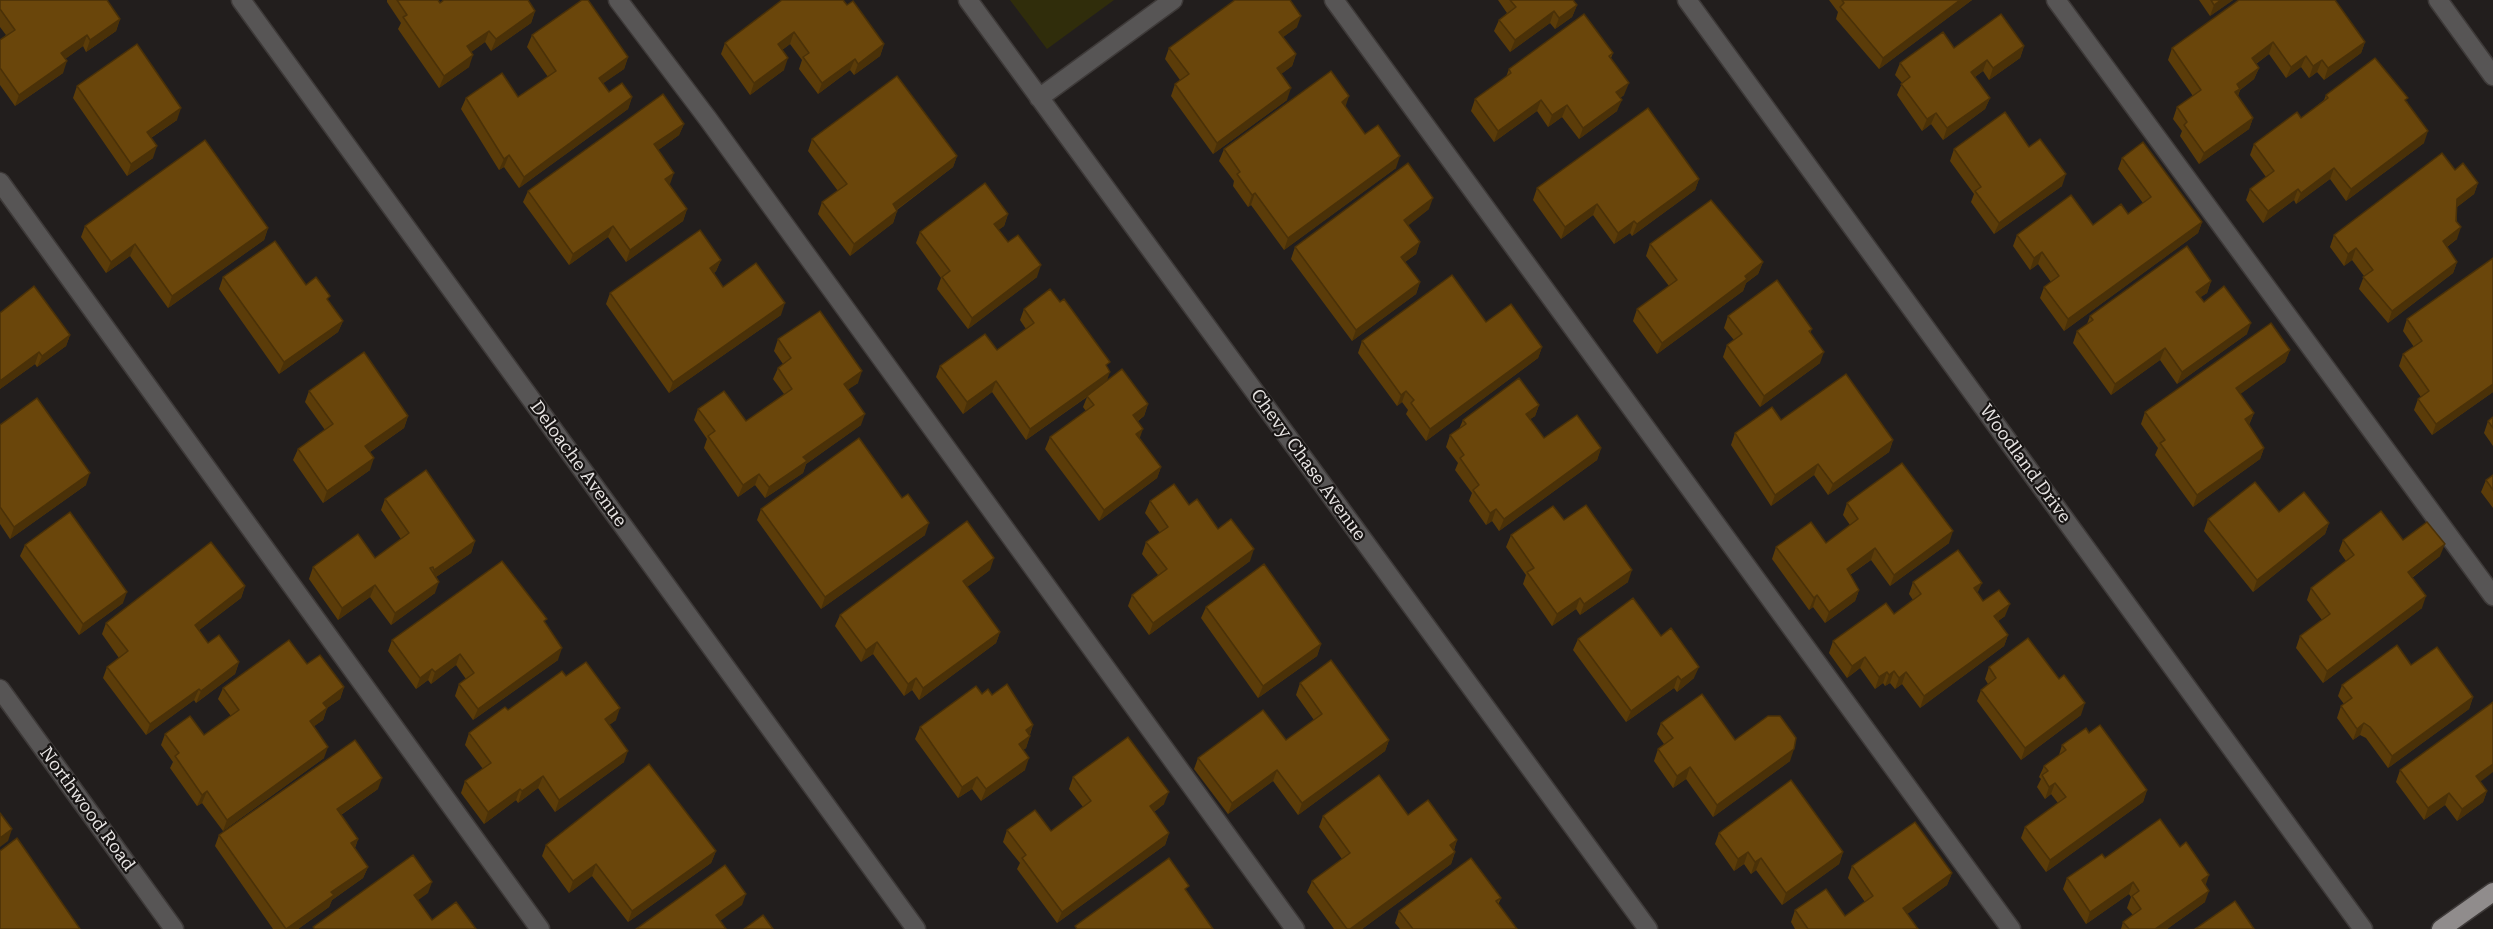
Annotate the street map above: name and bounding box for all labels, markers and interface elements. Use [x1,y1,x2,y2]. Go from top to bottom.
street label: Chevy Chase Avenue [1246,385,1370,545]
street label: Deloache Avenue [525,397,631,531]
street label: Woodland Drive [1975,401,2075,527]
street label: Northwood Road [35,743,139,875]

